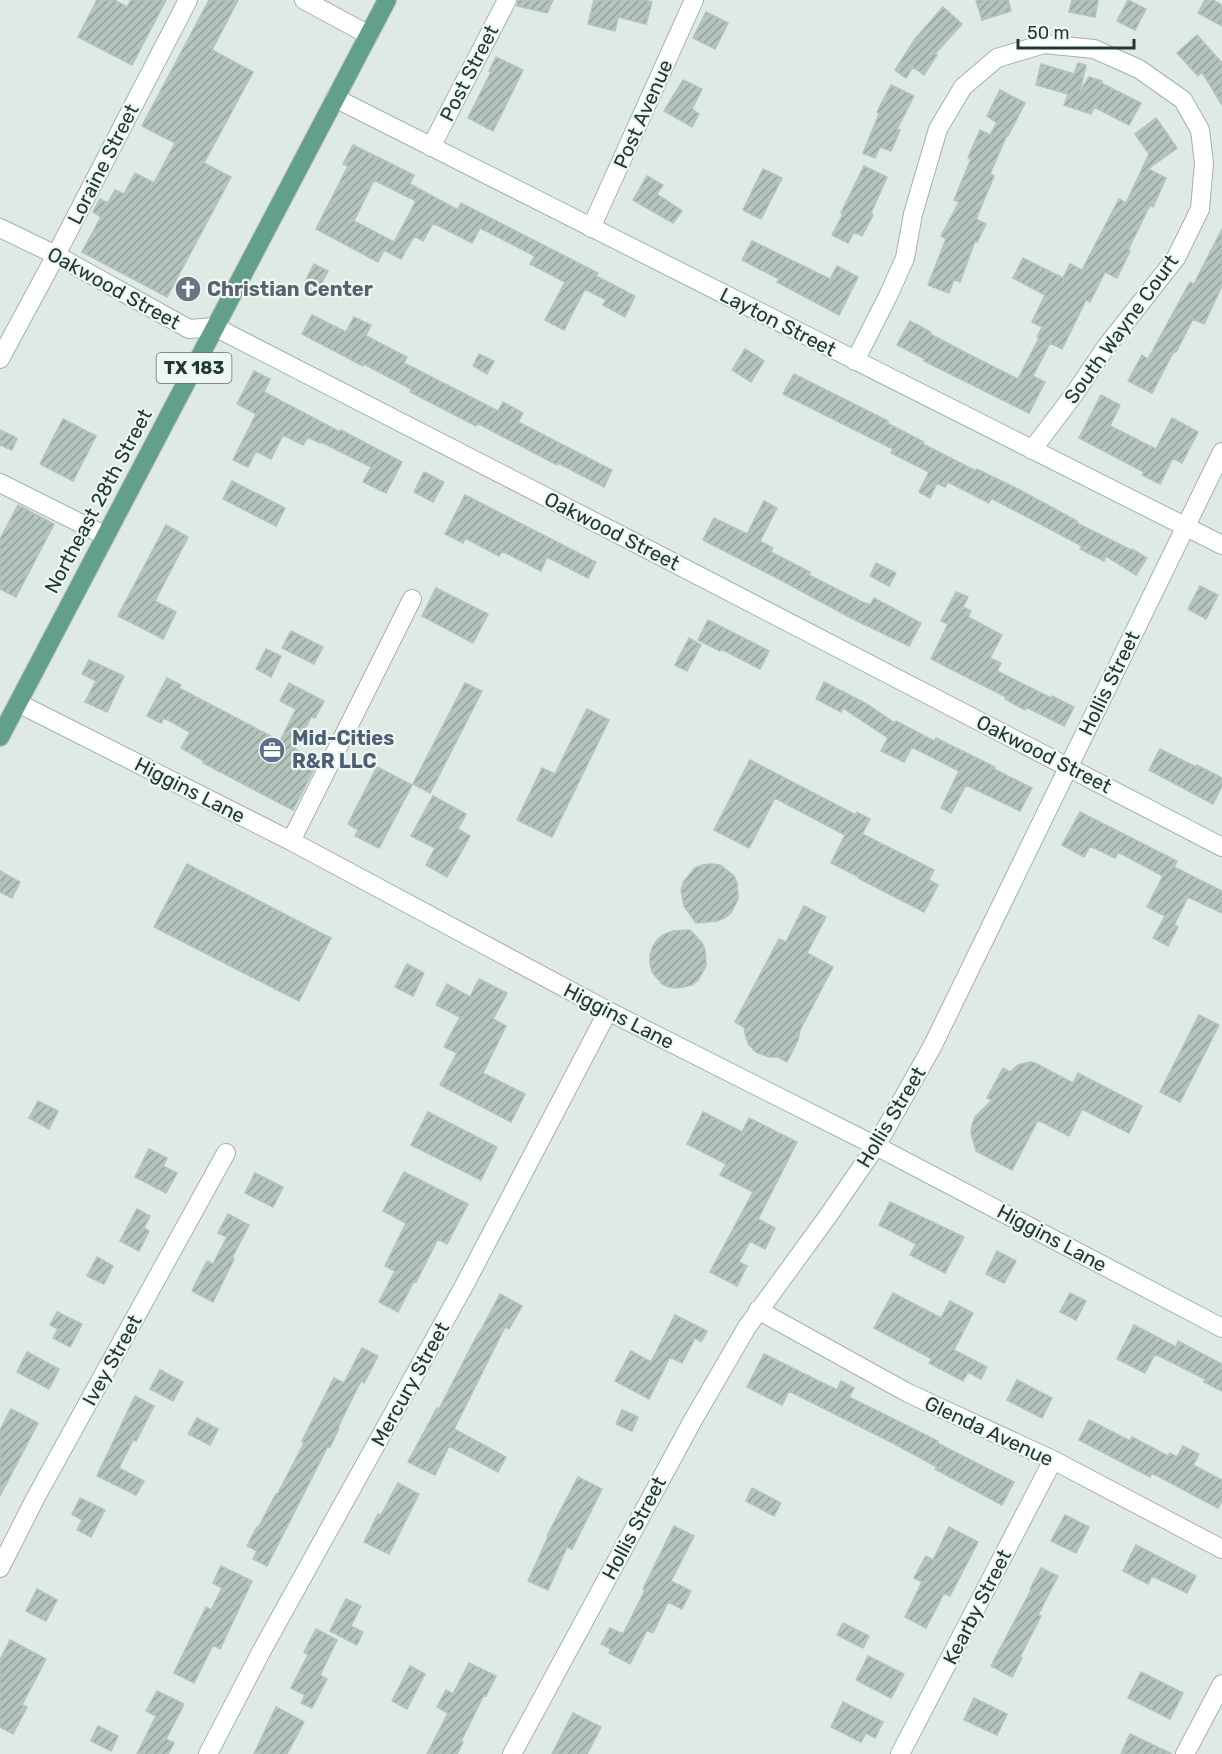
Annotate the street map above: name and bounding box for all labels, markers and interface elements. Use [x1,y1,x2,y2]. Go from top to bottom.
scale bar [1018,12,1134,50]
street label: Post Street [434,21,504,125]
text: 50 m [1027,22,1070,44]
street label: Post Avenue [608,56,678,172]
street label: Loraine Street [62,100,144,228]
street label: Oakwood Street [43,242,185,335]
street label: South Wayne Court [1059,250,1183,408]
church icon: Christian Center [173,274,203,304]
place label: Christian Center [207,277,373,301]
street label: Layton Street [716,282,840,362]
road number: TX 183 [156,353,232,383]
street label: Northeast 28th Street [39,405,157,597]
street label: Oakwood Street [541,487,684,575]
street label: Hollis Street [1073,627,1145,739]
street label: Oakwood Street [973,710,1116,798]
place label: Mid-Cities R&R LLC [292,726,394,773]
office icon: Mid-Cities R&R LLC [257,735,287,765]
street label: Higgins Lane [131,752,249,828]
street label: Higgins Lane [560,978,678,1054]
street label: Hollis Street [852,1062,931,1172]
street label: Higgins Lane [993,1199,1111,1277]
street label: Ivey Street [77,1310,147,1410]
street label: Mercury Street [366,1318,454,1450]
street label: Glenda Avenue [921,1391,1057,1471]
street label: Hollis Street [597,1472,671,1584]
street label: Kearby Street [938,1545,1016,1669]

